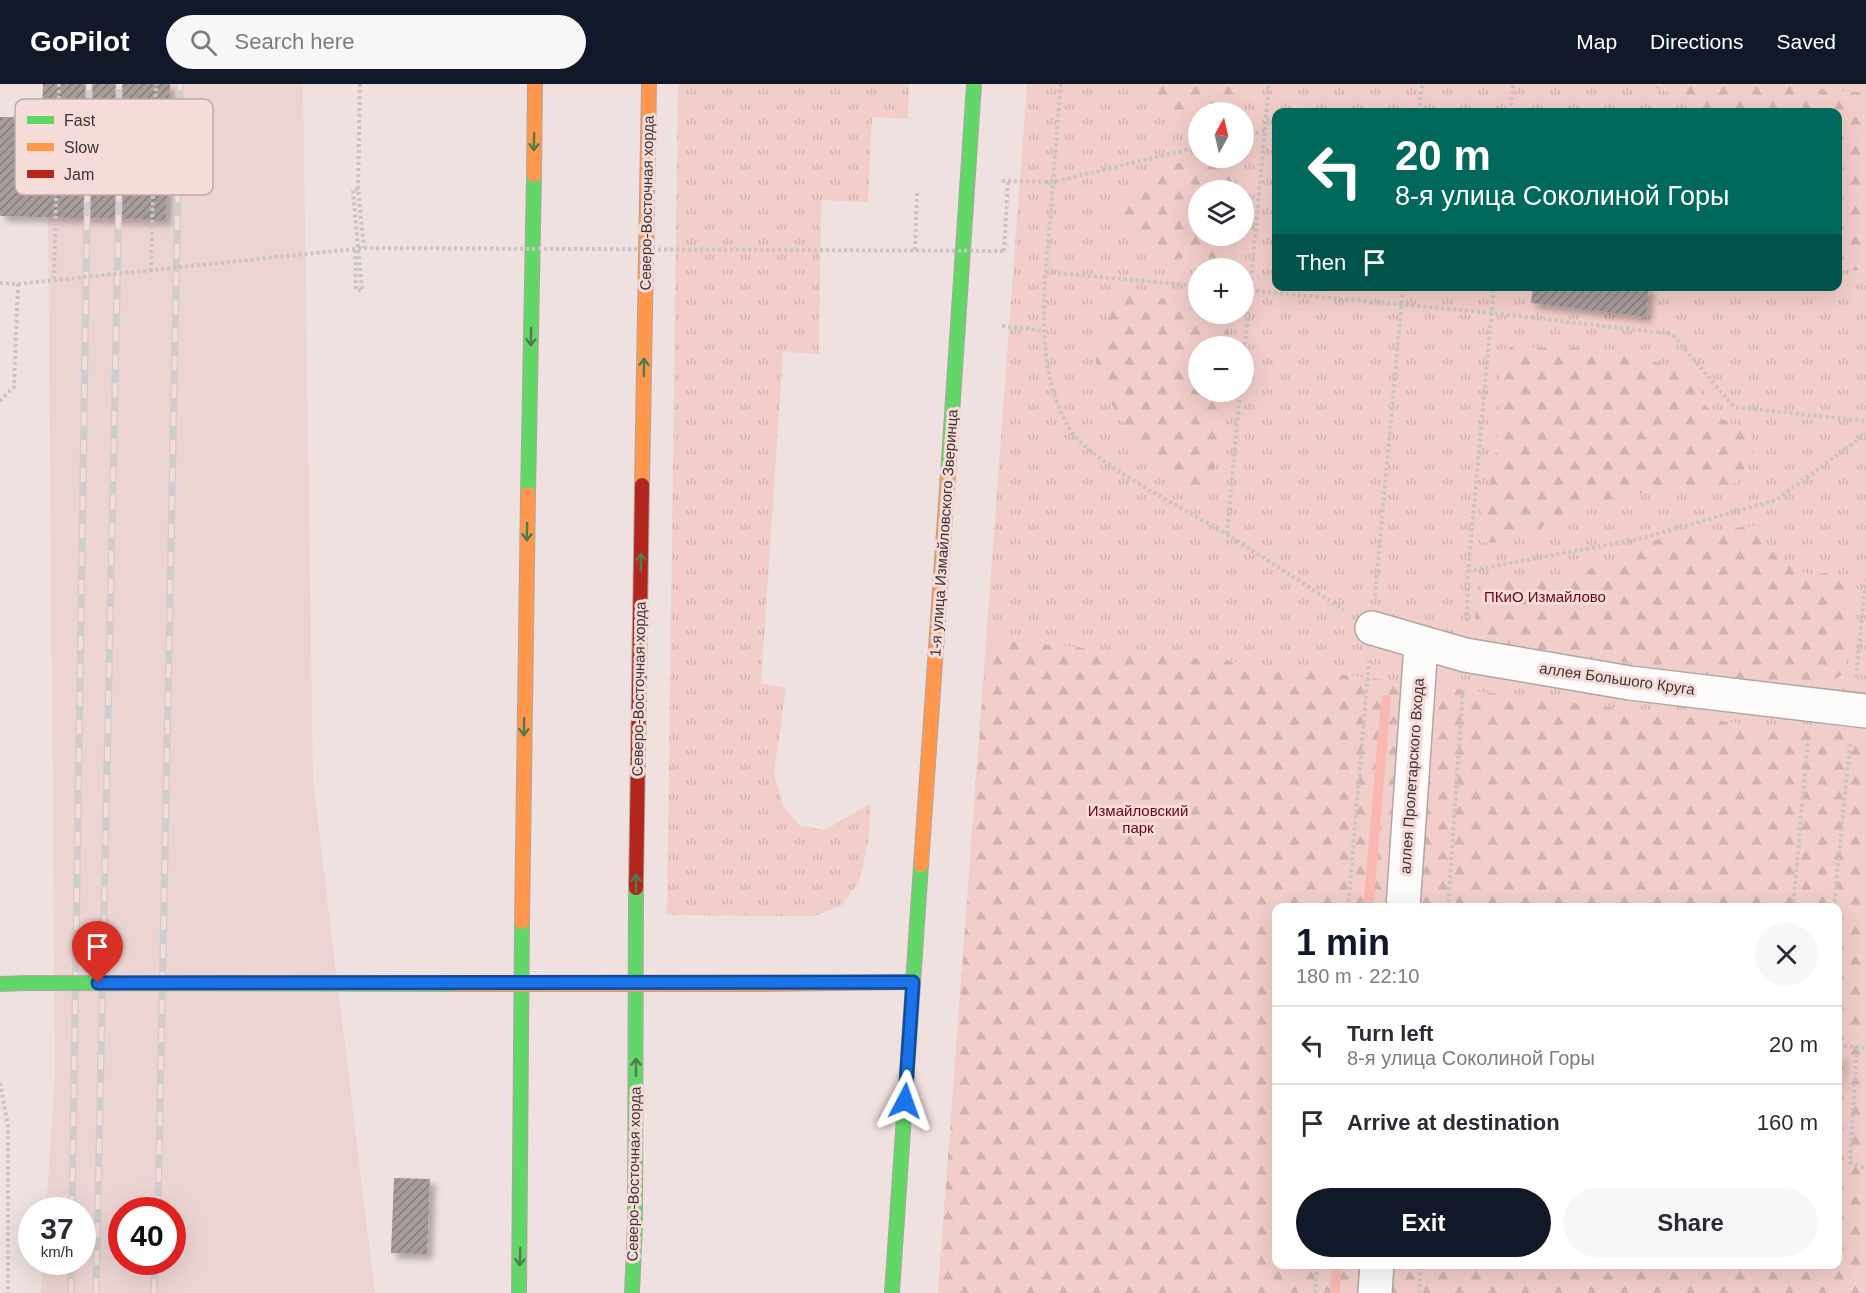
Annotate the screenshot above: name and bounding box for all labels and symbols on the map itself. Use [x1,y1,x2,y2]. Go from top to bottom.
legend [15,99,213,195]
north arrow [1188,102,1254,168]
text: Fast [64,112,96,129]
street label: Северо-Восточная хорда [636,115,657,291]
one-way arrow [528,132,540,152]
text: Slow [64,139,99,156]
text: Jam [64,166,94,183]
one-way arrow [525,327,536,347]
one-way arrow [638,358,650,378]
street label: 1-я улица Измайловского Зверинца [926,408,961,657]
one-way arrow [522,522,533,542]
one-way arrow [635,553,647,573]
park label: ПКиО Измайлово [1484,588,1606,605]
street label: Северо-Восточная хорда [628,601,649,777]
street label: аллея Большого Круга [1538,659,1697,698]
street label: аллея Пролетарского Входа [1396,677,1427,874]
one-way arrow [518,717,530,737]
park label: Измайловский парк [1088,802,1188,836]
one-way arrow [630,874,642,894]
pin [72,921,123,983]
one-way arrow [630,1057,642,1077]
position arrow [873,1069,937,1133]
street label: Северо-Восточная хорда [623,1086,644,1262]
speed limit sign: 40 [108,1197,186,1275]
one-way arrow [514,1247,526,1267]

